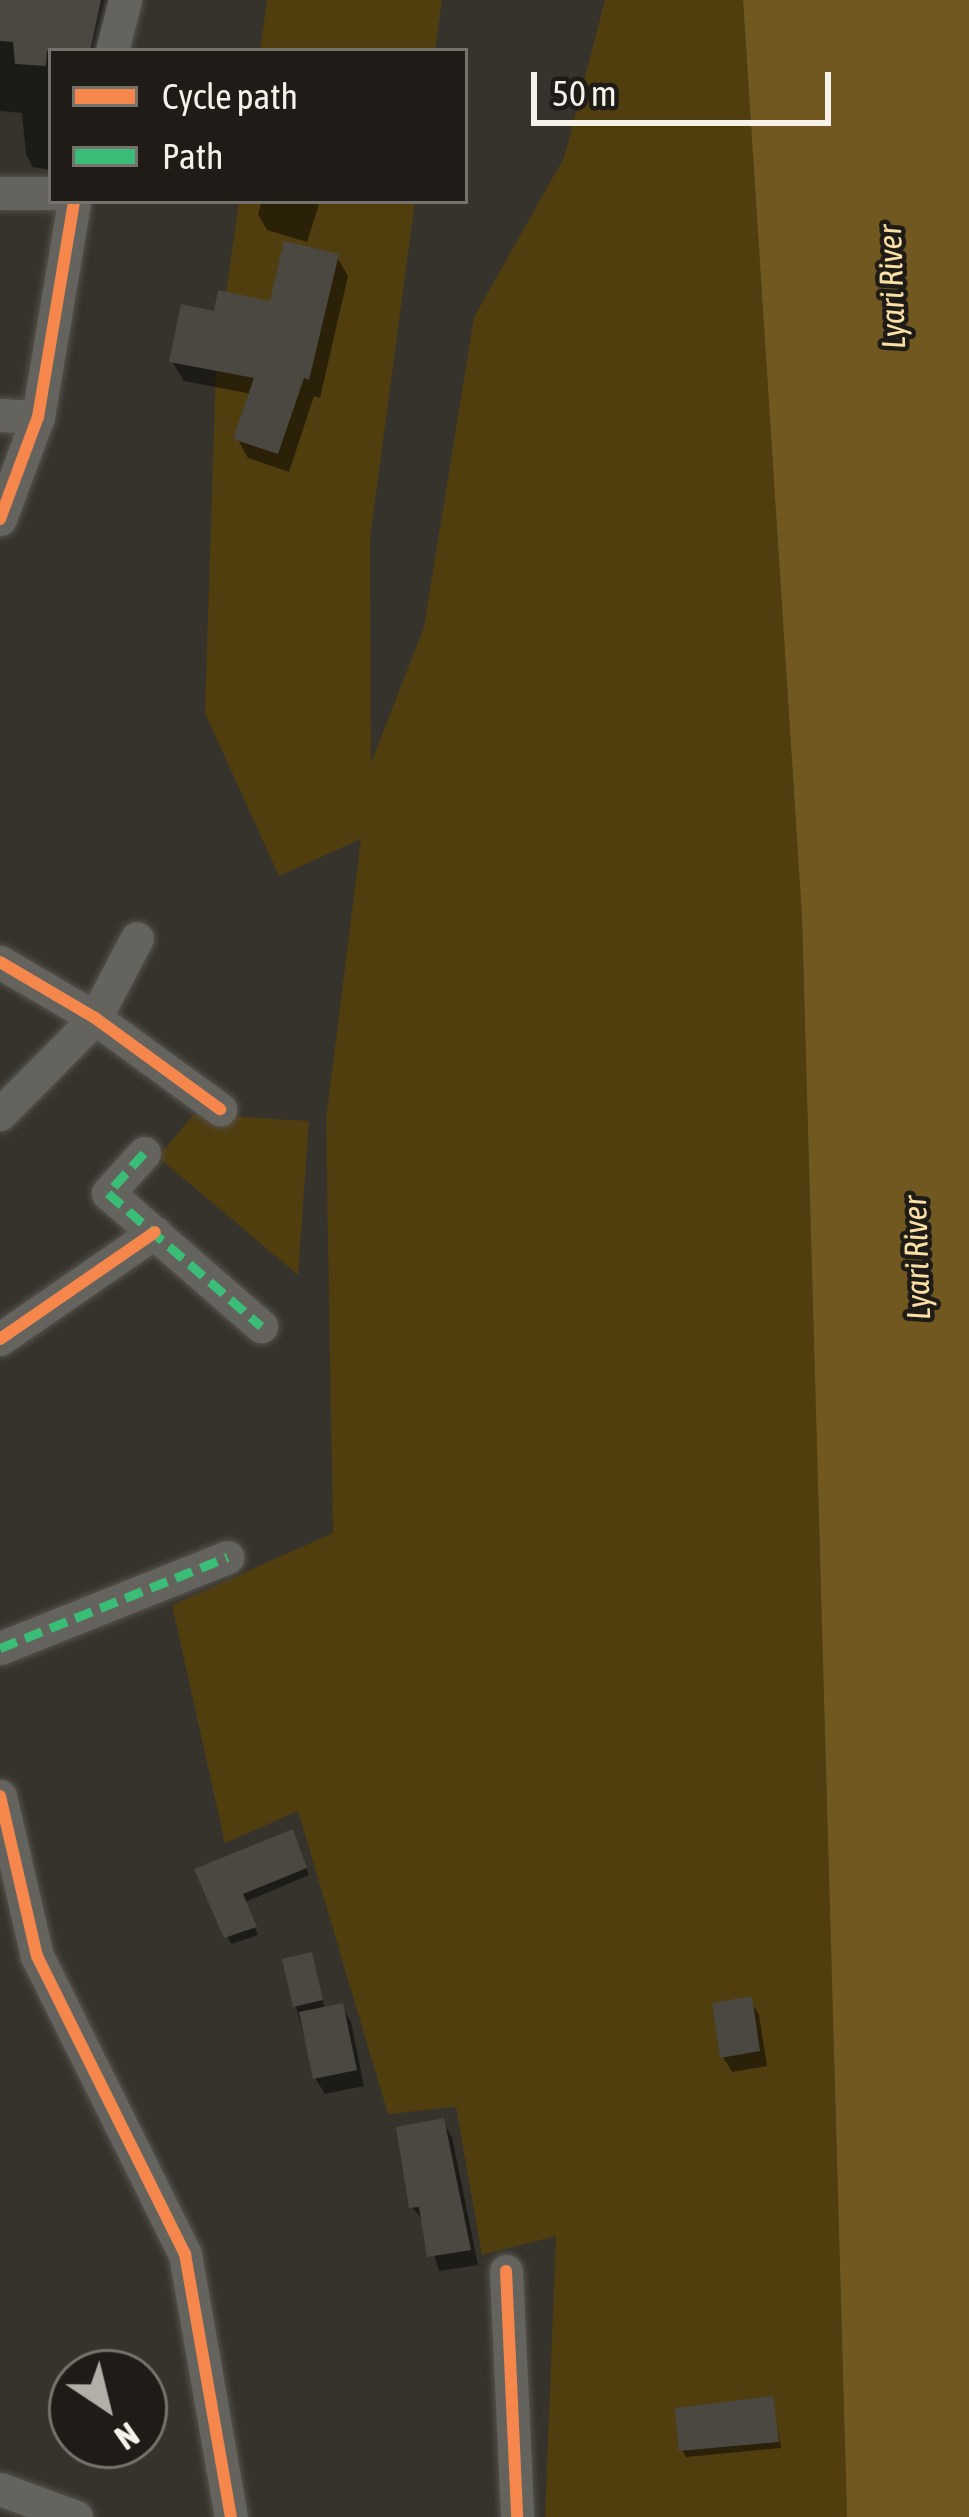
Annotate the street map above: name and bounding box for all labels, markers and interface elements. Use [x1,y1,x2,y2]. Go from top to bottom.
legend [48,48,468,204]
scale bar [537,48,837,122]
text: 50 m [552,72,617,114]
text: Cycle path [162,75,298,117]
text: Path [162,135,224,177]
water label: Lyari River [870,224,914,350]
water label: Lyari River [895,1195,939,1321]
north arrow [48,2349,168,2469]
text: N [108,2415,146,2457]

